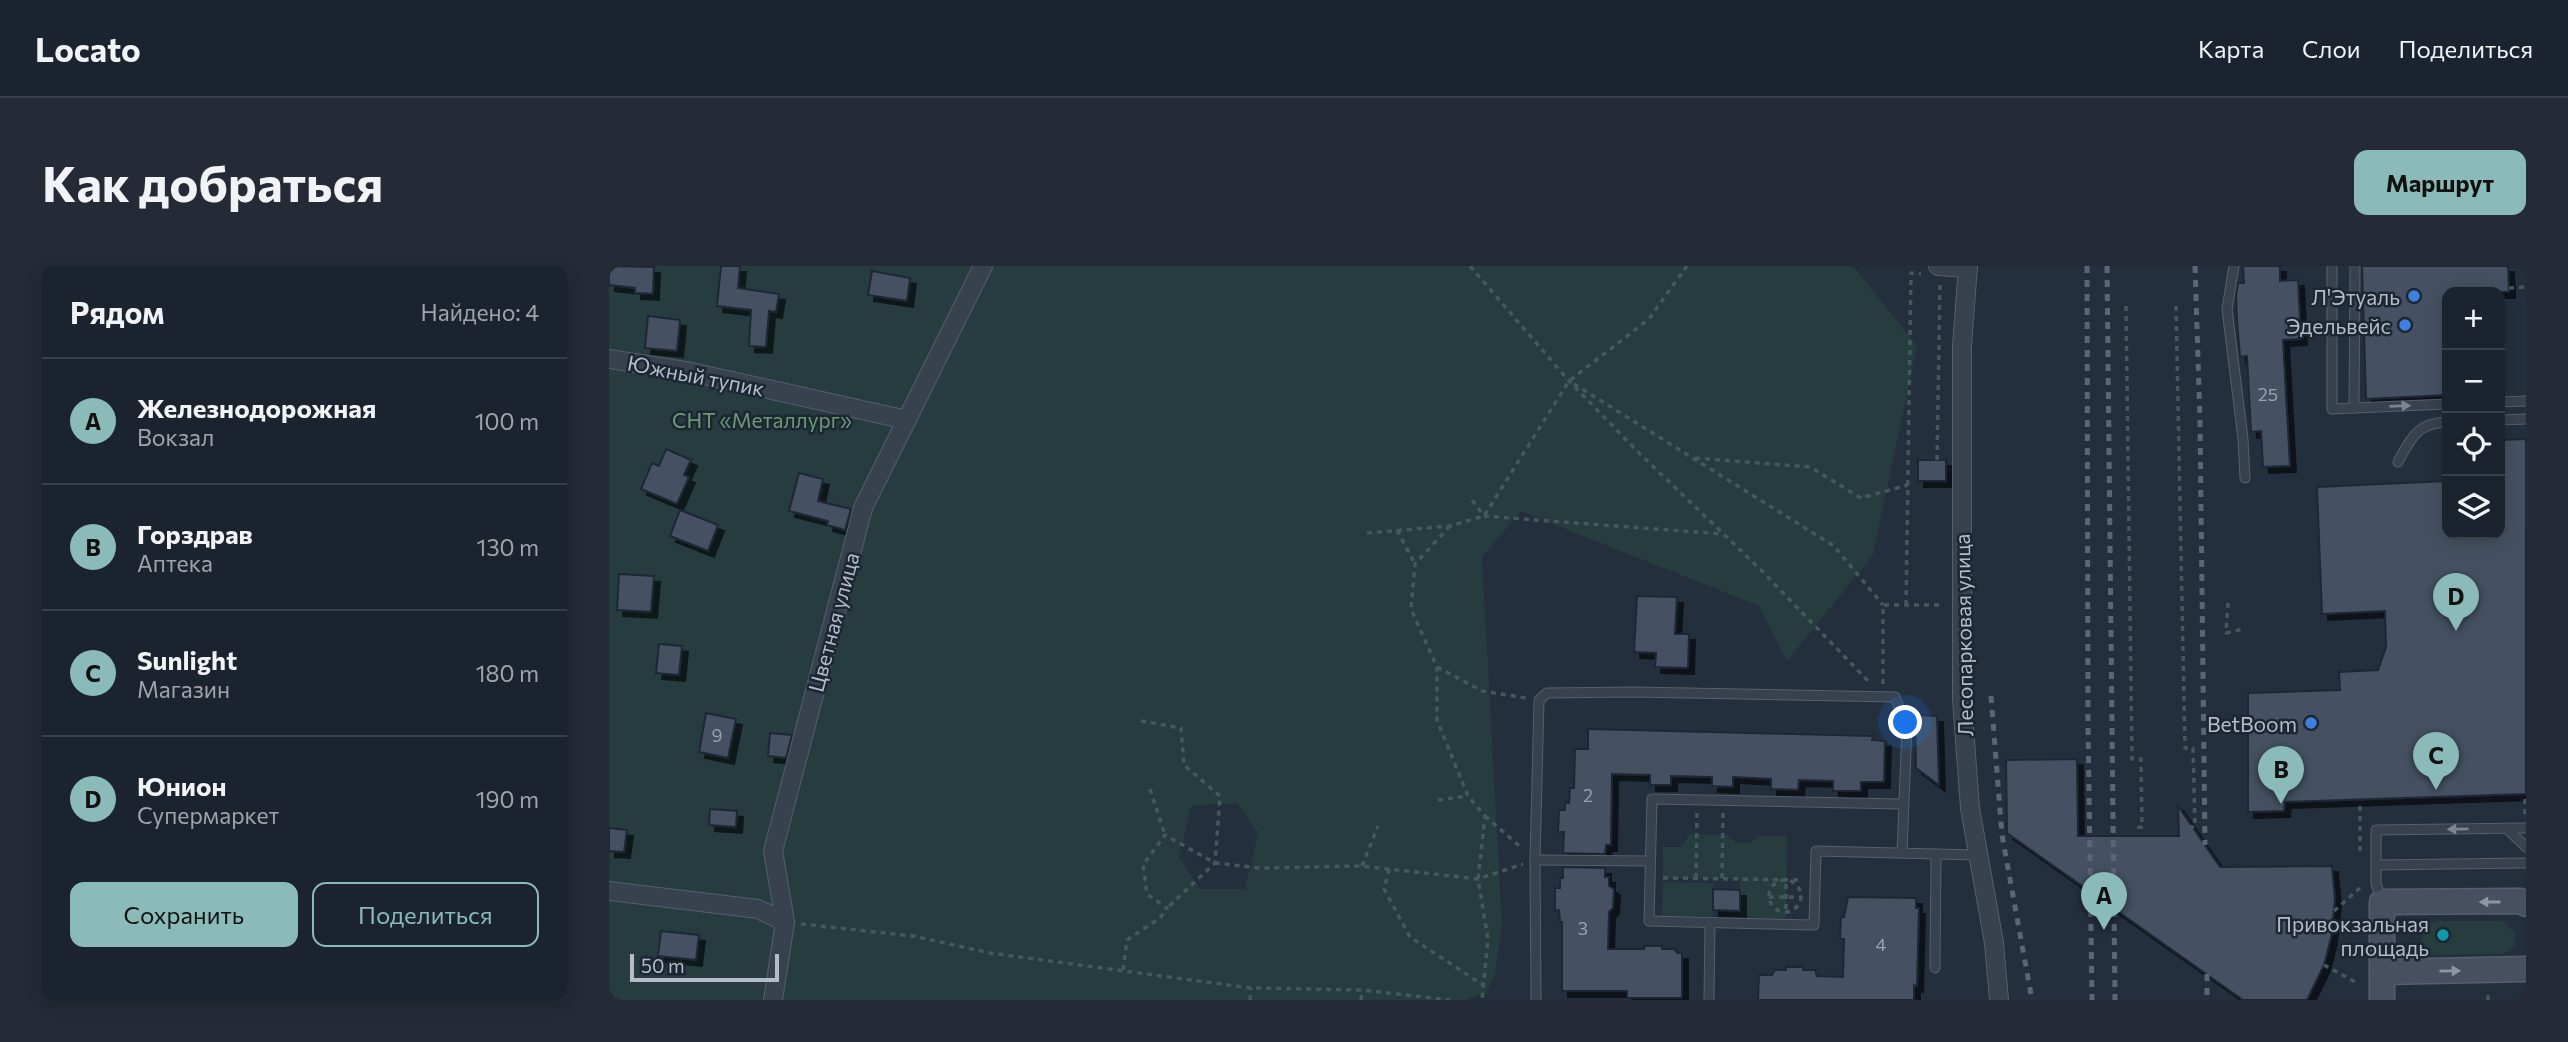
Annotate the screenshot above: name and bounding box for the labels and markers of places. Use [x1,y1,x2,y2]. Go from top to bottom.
place label: Л'Этуаль [2311,284,2400,309]
marker: Л'Этуаль [2406,288,2422,304]
place label: Эдельвейс [2286,313,2391,338]
marker: Эдельвейс [2397,317,2413,333]
pin: D [2433,573,2479,631]
place label: BetBoom [2207,711,2297,736]
marker: BetBoom [2303,715,2319,731]
pin: C [2413,732,2459,790]
pin: B [2258,746,2304,804]
pin: A [2081,872,2127,930]
place label: Привокзальная площадь [2276,911,2429,960]
marker: Привокзальная площадь [2435,927,2451,943]

